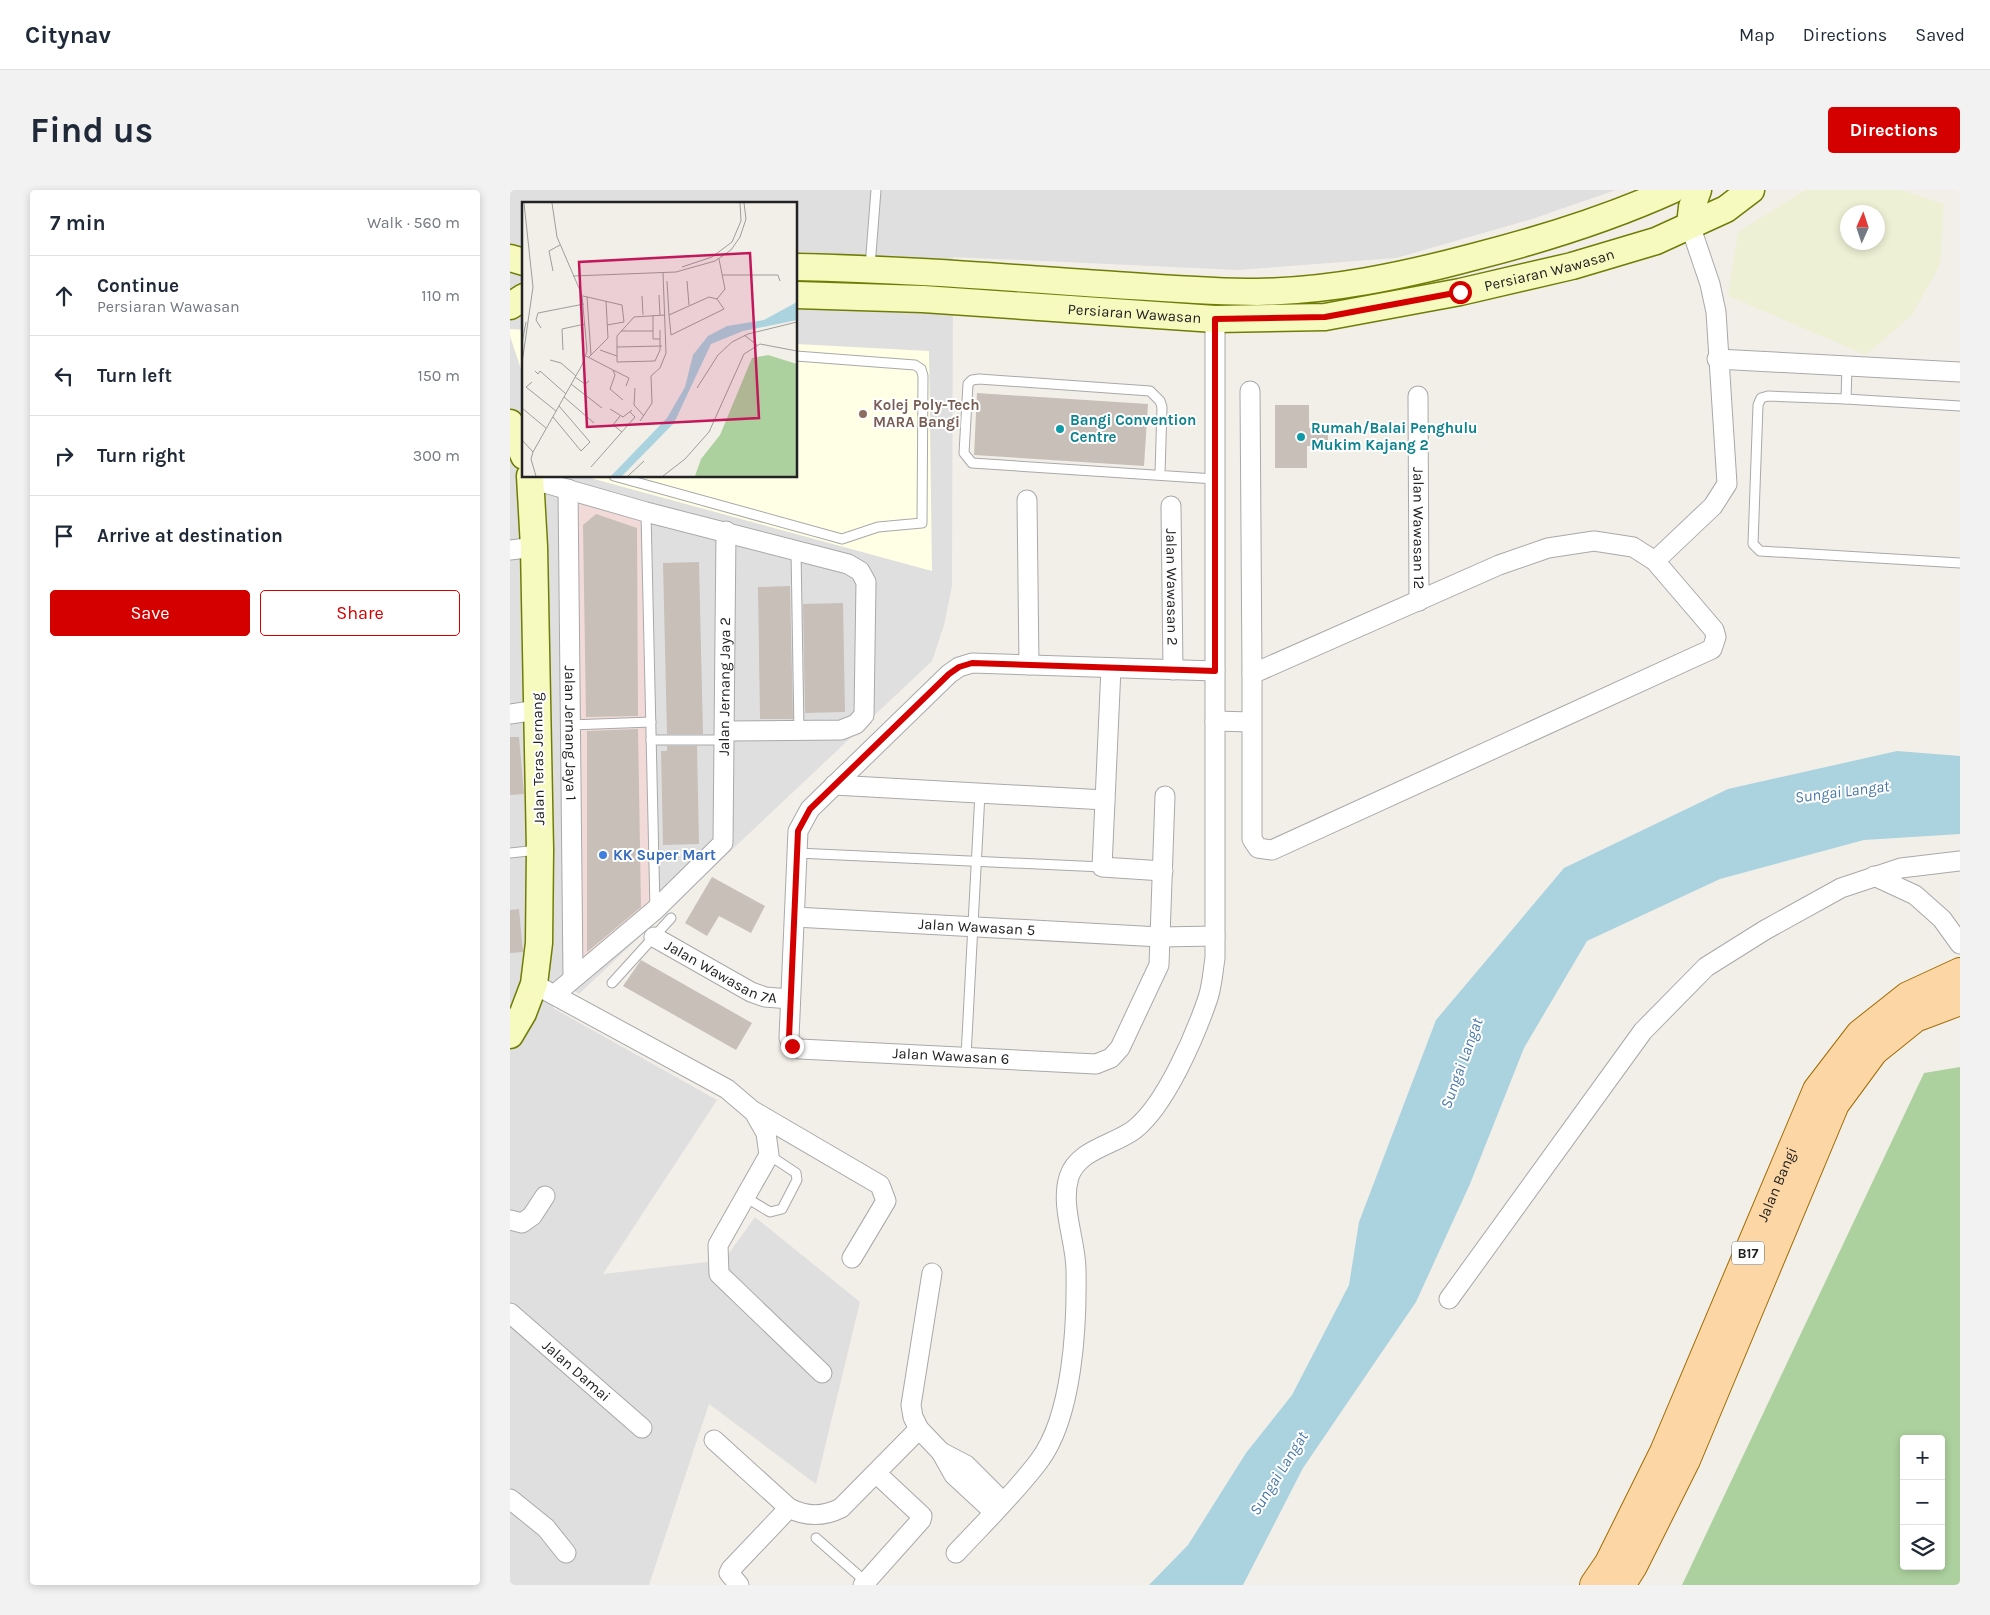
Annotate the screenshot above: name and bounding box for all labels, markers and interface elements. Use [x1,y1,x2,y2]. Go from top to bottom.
text: Citynav [25,21,111,49]
text: Map [1739,24,1775,46]
text: Directions [1803,24,1887,46]
text: Saved [1915,24,1965,46]
button: Directions [1828,107,1960,153]
text: Find us [30,110,153,151]
inset map [522,202,798,478]
north arrow [1840,205,1885,250]
text: 7 min [50,211,106,235]
text: Walk · 560 m [367,213,460,232]
street label: Persiaran Wawasan [1482,245,1617,295]
text: Continue [97,275,179,297]
route start [1449,281,1472,304]
icon: ahead [50,282,78,310]
text: 110 m [421,286,460,305]
text: Persiaran Wawasan [97,297,240,316]
street label: Persiaran Wawasan [1067,300,1202,327]
icon: left [50,362,78,390]
text: Turn left [97,365,172,387]
text: 150 m [417,366,460,385]
place label: Kolej Poly-Tech MARA Bangi [873,396,980,431]
marker: Kolej Poly-Tech MARA Bangi [857,408,869,420]
place label: Bangi Convention Centre [1070,411,1196,446]
place label: Rumah/Balai Penghulu Mukim Kajang 2 [1311,419,1478,454]
marker: Bangi Convention Centre [1054,423,1066,435]
marker: Rumah/Balai Penghulu Mukim Kajang 2 [1295,431,1307,443]
icon: right [50,442,78,470]
text: Turn right [97,445,186,467]
text: 300 m [413,446,460,465]
street label: Jalan Wawasan 12 [1409,467,1428,589]
icon: arrive [50,522,78,550]
text: Arrive at destination [97,525,283,547]
street label: Jalan Wawasan 2 [1162,528,1182,646]
button: Save [50,590,250,636]
button: Share [260,590,460,636]
street label: Jalan Jernang Jaya 2 [715,617,734,756]
street label: Jalan Jernang Jaya 1 [561,665,580,801]
street label: Jalan Teras Jernang [528,692,548,825]
water label: Sungai Langat [1794,776,1891,807]
place label: KK Super Mart [613,846,716,864]
marker: KK Super Mart [597,849,609,861]
street label: Jalan Wawasan 5 [918,915,1036,939]
street label: Jalan Wawasan 7A [662,936,778,1007]
water label: Sungai Langat [1436,1015,1487,1111]
route end [781,1035,804,1058]
street label: Jalan Wawasan 6 [892,1044,1010,1068]
street label: Jalan Bangi [1753,1145,1801,1224]
road number: B17 [1732,1242,1764,1264]
street label: Jalan Damai [539,1336,614,1405]
water label: Sungai Langat [1245,1427,1312,1519]
map controls [1900,1435,1945,1570]
button: + [1900,1435,1945,1480]
button: − [1900,1480,1945,1525]
button: layers [1900,1525,1945,1570]

